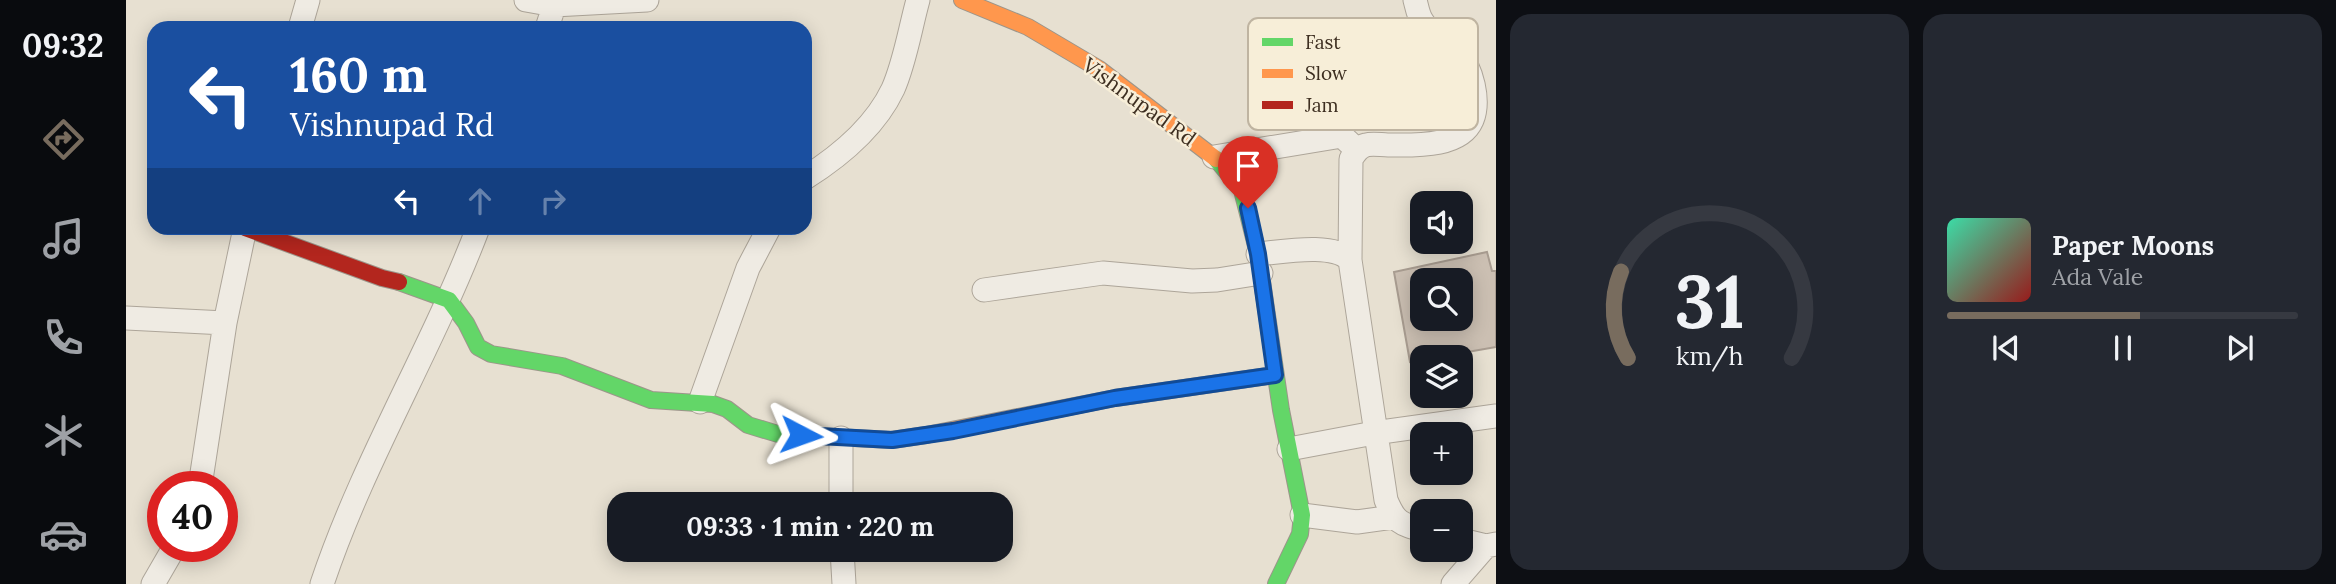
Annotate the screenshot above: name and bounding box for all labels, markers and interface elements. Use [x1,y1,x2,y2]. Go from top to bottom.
legend [1248,18,1478,130]
text: 09:32 [22,25,104,66]
text: Fast [1305,30,1341,54]
text: 160 m [290,43,427,105]
icon: left [175,49,266,140]
street label: Vishnupad Rd [1076,51,1201,152]
text: Slow [1305,61,1348,85]
text: Jam [1304,93,1339,117]
text: Vishnupad Rd [290,104,494,145]
icon: directions [39,115,88,164]
pin [1218,136,1278,208]
icon: arrive [1229,147,1267,185]
icon: left [388,182,426,220]
icon: ahead [461,182,499,220]
icon: right [534,182,572,220]
map controls [1410,191,1473,562]
button: sound [1410,191,1473,254]
icon: music [39,214,88,263]
text: Paper Moons [2052,229,2214,262]
text: 31 [1674,255,1745,348]
text: Ada Vale [2052,262,2143,291]
button: search [1410,268,1473,331]
icon: phone [39,313,88,362]
icon: previous [1987,329,2025,367]
icon: pause [2104,329,2142,367]
icon: next [2221,329,2259,367]
text: km/h [1676,340,1743,372]
button: layers [1410,345,1473,408]
position arrow [764,398,838,472]
icon: climate [39,411,88,460]
button: + [1410,422,1473,485]
speed limit sign: 40 [147,471,238,562]
button: − [1410,499,1473,562]
icon: car [39,510,88,559]
text: 09:33 · 1 min · 220 m [686,510,934,543]

